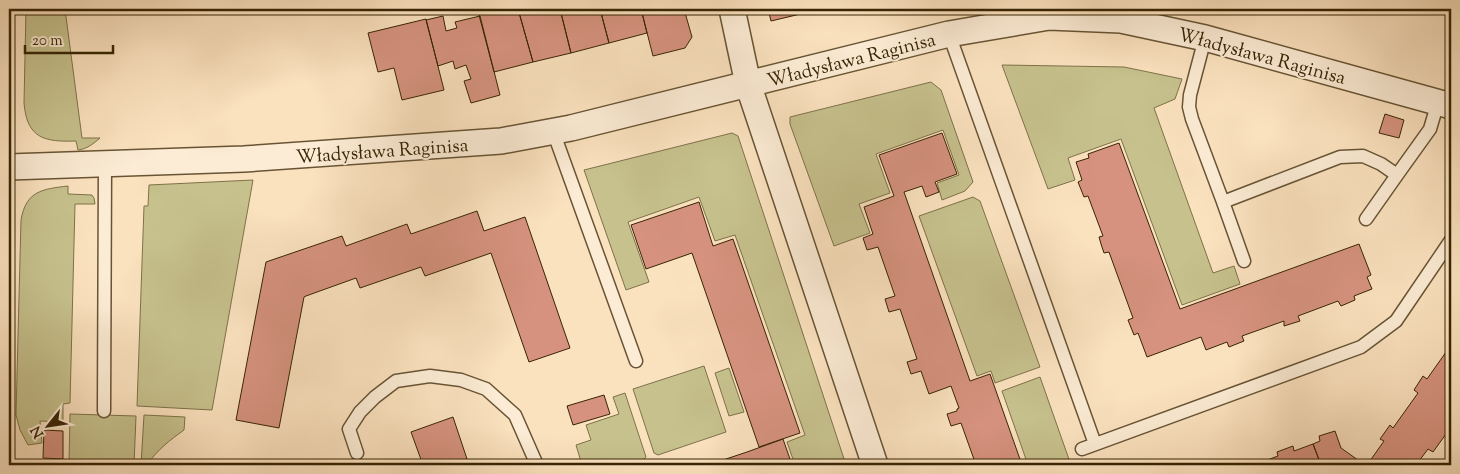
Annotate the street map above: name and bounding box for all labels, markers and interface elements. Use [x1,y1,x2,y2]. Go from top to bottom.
scale bar [25,22,112,54]
street label: Władysława Raginisa [1174,22,1349,93]
street label: Władysława Raginisa [764,27,939,95]
text: 20 m [32,31,63,52]
street label: Władysława Raginisa [295,133,470,172]
north arrow [22,402,72,452]
text: N [27,422,50,441]

